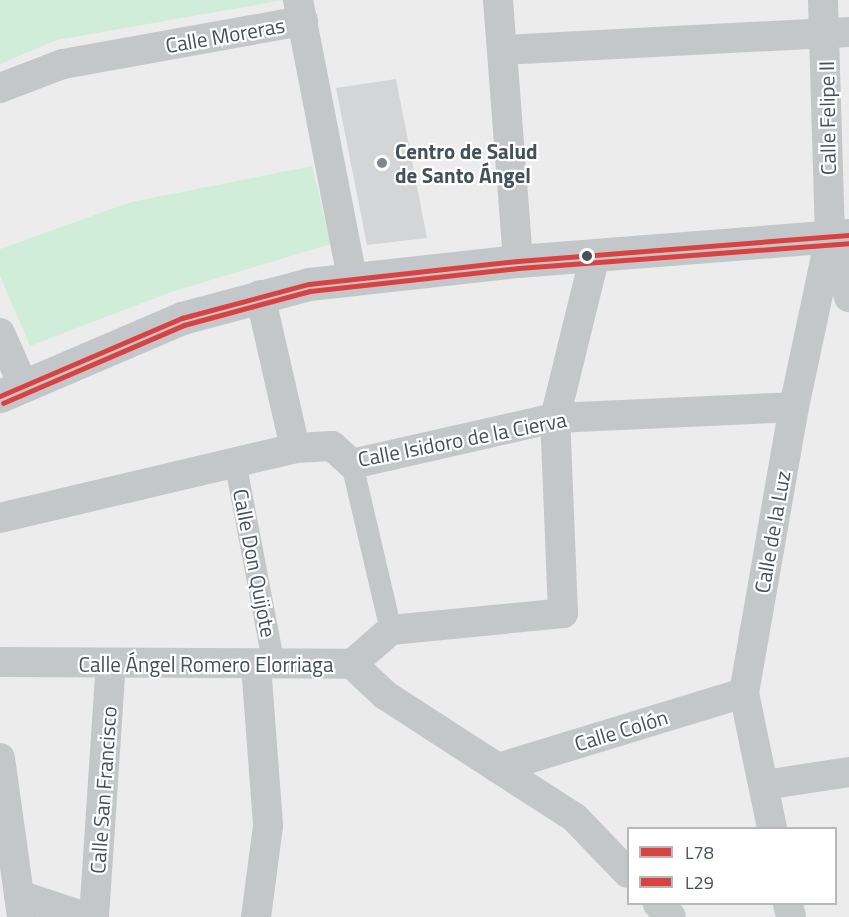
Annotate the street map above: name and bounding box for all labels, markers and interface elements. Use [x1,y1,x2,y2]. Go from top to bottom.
street label: Calle Moreras [163,12,287,58]
street label: Calle Felipe II [813,61,841,175]
place label: Centro de Salud de Santo Ángel [395,138,538,188]
marker: Centro de Salud de Santo Ángel [373,154,391,172]
unlabelled marker [581,250,593,262]
street label: Calle Isidoro de la Cierva [356,406,568,472]
street label: Calle de la Luz [749,469,795,595]
street label: Calle Don Quijote [228,487,282,639]
street label: Calle Ángel Romero Elorriaga [79,651,333,677]
street label: Calle Colón [571,704,671,756]
street label: Calle San Francisco [85,705,121,875]
legend [627,827,837,905]
text: L78 [685,839,714,866]
text: L29 [685,869,714,896]

